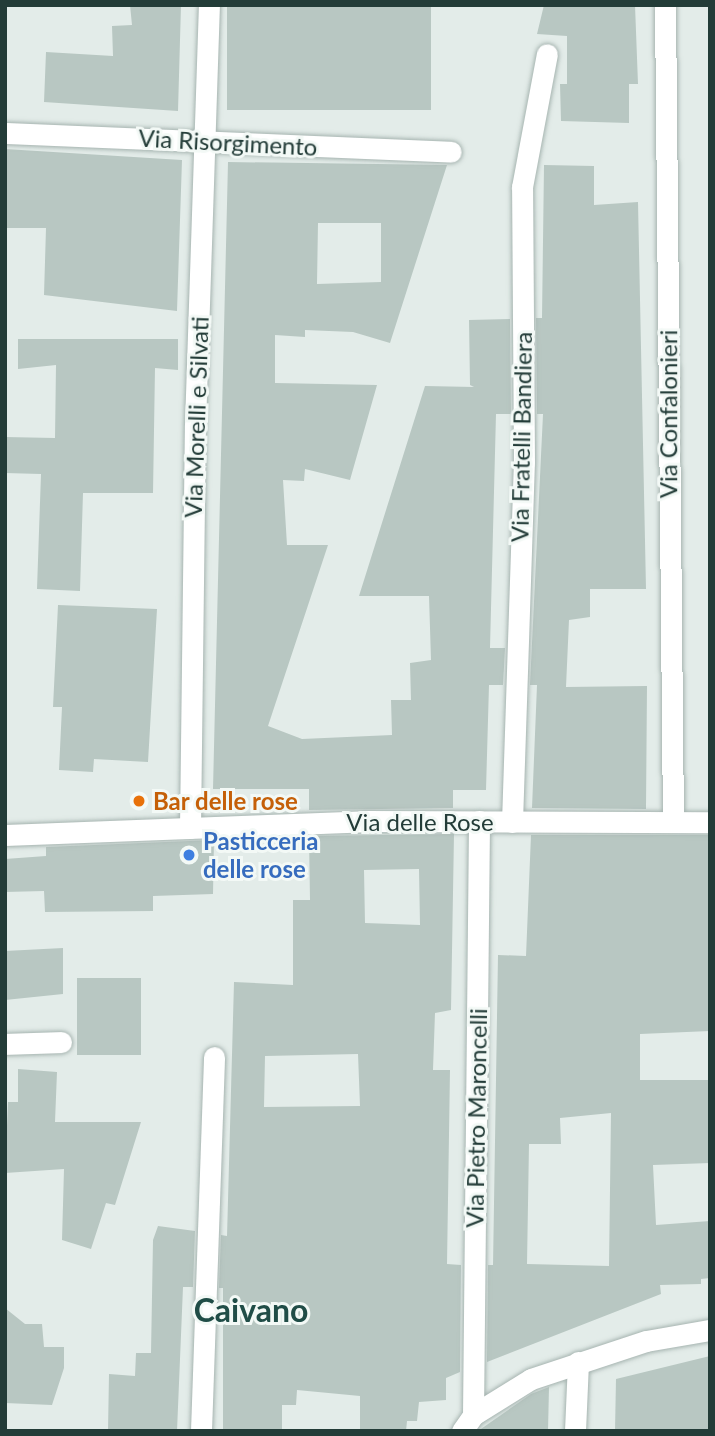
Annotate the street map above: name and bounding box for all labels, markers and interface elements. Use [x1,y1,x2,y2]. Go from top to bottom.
street label: Via Risorgimento [138,123,318,161]
street label: Via Morelli e Silvati [178,316,214,518]
street label: Via Confalonieri [654,330,682,498]
street label: Via Fratelli Bandiera [505,332,537,542]
place label: Bar delle rose [153,787,298,815]
marker: Bar delle rose [131,793,147,809]
street label: Via delle Rose [346,808,494,836]
place label: Pasticceria delle rose [203,827,318,883]
marker: Pasticceria delle rose [181,847,197,863]
street label: Via Pietro Maroncelli [460,1008,492,1228]
district label: Caivano [194,1291,308,1329]

